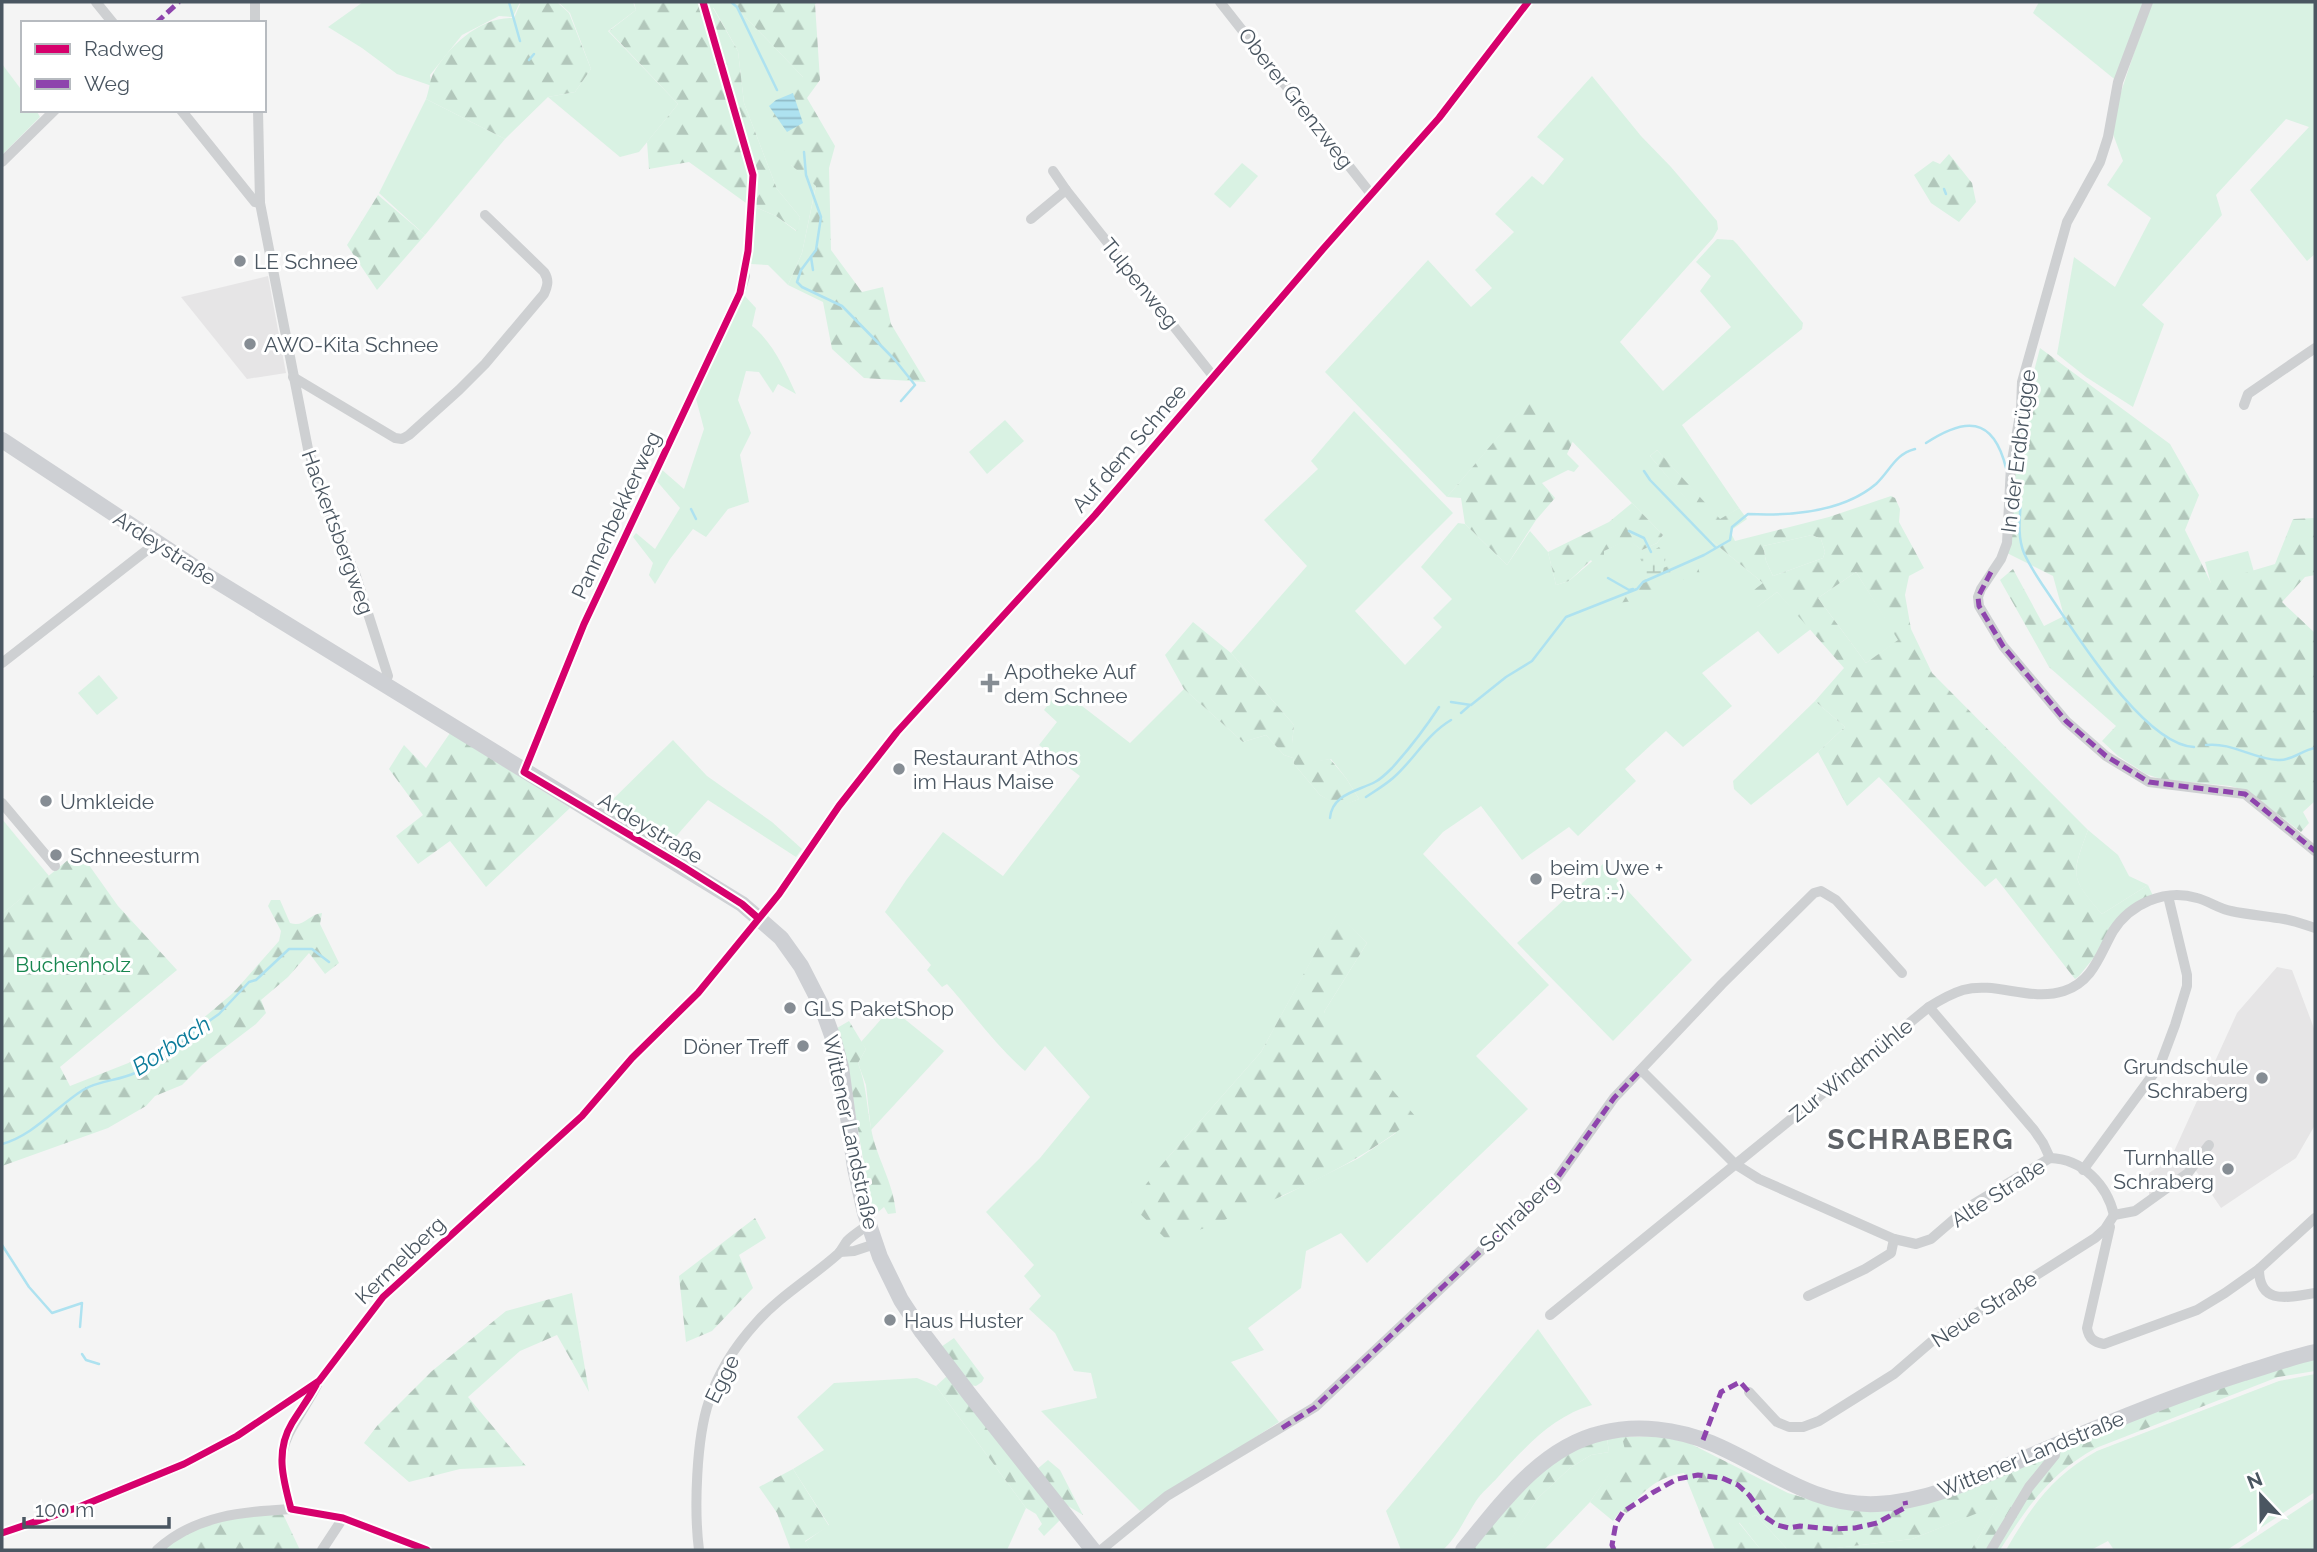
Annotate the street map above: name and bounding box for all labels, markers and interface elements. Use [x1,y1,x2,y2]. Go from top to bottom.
legend [21,21,266,112]
street label: Oberer Grenzweg [1233,23,1359,173]
text: Radweg [84,36,164,61]
text: Weg [84,71,130,96]
street label: Tulpenweg [1096,233,1184,333]
place label: LE Schnee [254,249,358,274]
marker: LE Schnee [232,253,248,269]
place label: AWO-Kita Schnee [264,332,438,357]
marker: AWO-Kita Schnee [242,336,258,352]
street label: In der Erdbrügge [1996,368,2040,534]
street label: Auf dem Schnee [1067,379,1191,517]
street label: Pannenbekkerweg [566,427,666,603]
street label: Hackertsbergweg [297,446,379,618]
street label: Ardeystraße [109,506,221,590]
place label: Apotheke Auf dem Schnee [1004,659,1137,708]
marker: Apotheke Auf dem Schnee [982,675,998,691]
place label: Restaurant Athos im Haus Maise [913,745,1078,794]
marker: Restaurant Athos im Haus Maise [891,761,907,777]
street label: Ardeystraße [594,787,708,869]
place label: Umkleide [60,789,154,814]
marker: Umkleide [38,793,54,809]
place label: Schneesturm [70,843,200,868]
marker: Schneesturm [48,847,64,863]
place label: beim Uwe + Petra :-) [1550,855,1663,904]
marker: beim Uwe + Petra :-) [1528,871,1544,887]
park label: Buchenholz [15,952,131,977]
place label: GLS PaketShop [804,996,954,1021]
marker: GLS PaketShop [782,1000,798,1016]
water label: Borbach [127,1010,215,1080]
street label: Zur Windmühle [1785,1013,1917,1127]
street label: Wittener Landstraße [818,1032,884,1232]
place label: Döner Treff [683,1034,790,1059]
marker: Döner Treff [795,1038,811,1054]
place label: Grundschule Schraberg [2123,1054,2248,1103]
marker: Grundschule Schraberg [2254,1070,2270,1086]
district label: SCHRABERG [1827,1123,2015,1156]
place label: Turnhalle Schraberg [2113,1145,2214,1194]
street label: Alte Straße [1946,1153,2050,1233]
marker: Turnhalle Schraberg [2220,1161,2236,1177]
street label: Schraberg [1474,1169,1564,1257]
street label: Kermelberg [350,1211,450,1309]
street label: Neue Straße [1927,1266,2041,1352]
place label: Haus Huster [904,1308,1024,1333]
marker: Haus Huster [882,1312,898,1328]
street label: Egge [700,1351,744,1407]
street label: Wittener Landstraße [1934,1405,2128,1503]
north arrow [2226,1461,2296,1531]
text: N [2244,1467,2265,1493]
scale bar [24,1486,170,1530]
text: 100 m [35,1497,94,1522]

